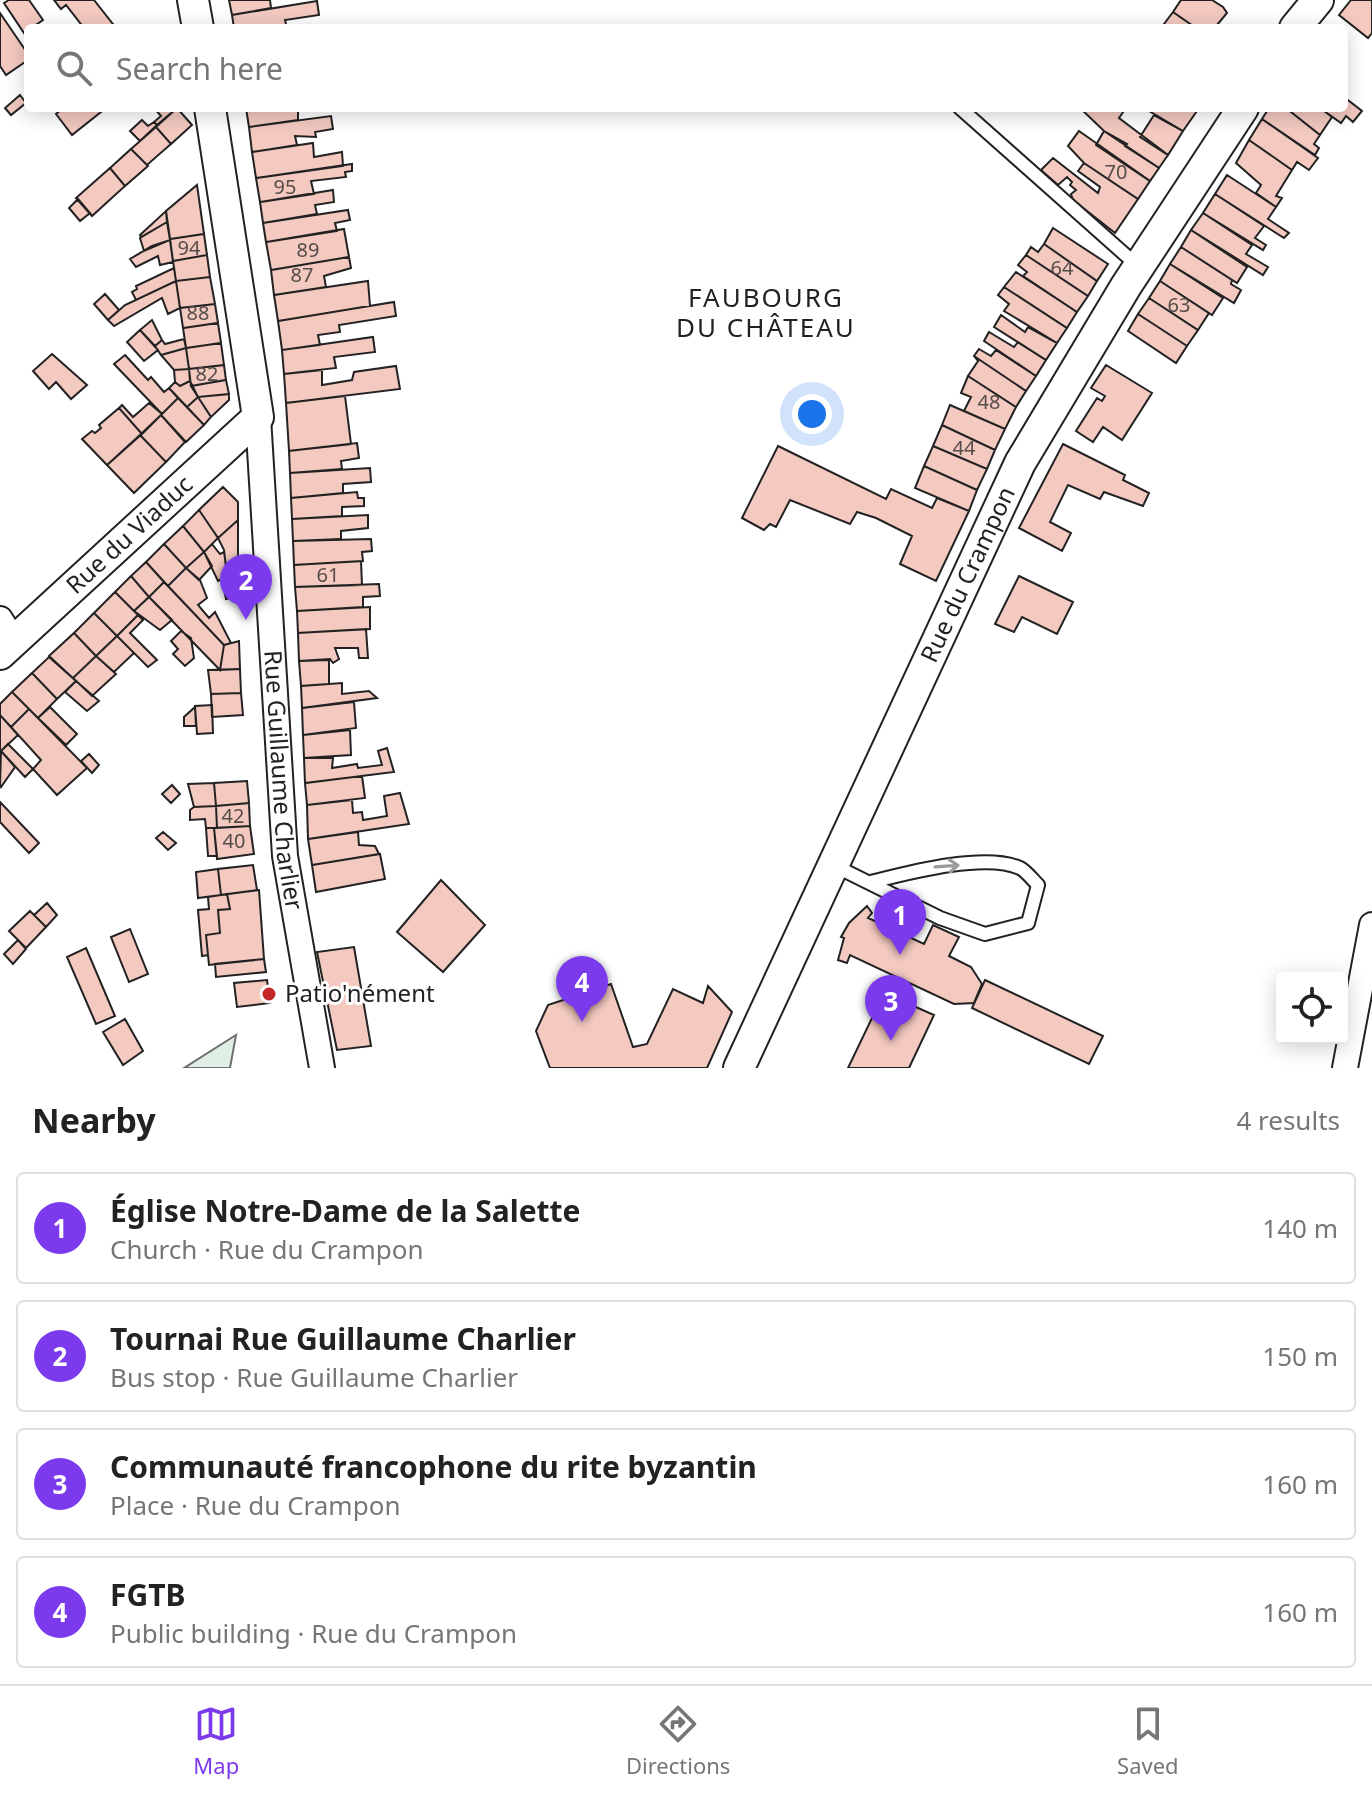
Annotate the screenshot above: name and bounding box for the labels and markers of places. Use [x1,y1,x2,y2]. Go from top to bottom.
pin: 2 [220,554,272,620]
pin: 1 [874,889,926,955]
pin: 4 [556,956,608,1022]
pin: 3 [865,975,917,1041]
place label: Patio'nément [285,976,435,1009]
marker: Patio'nément [260,985,278,1003]

